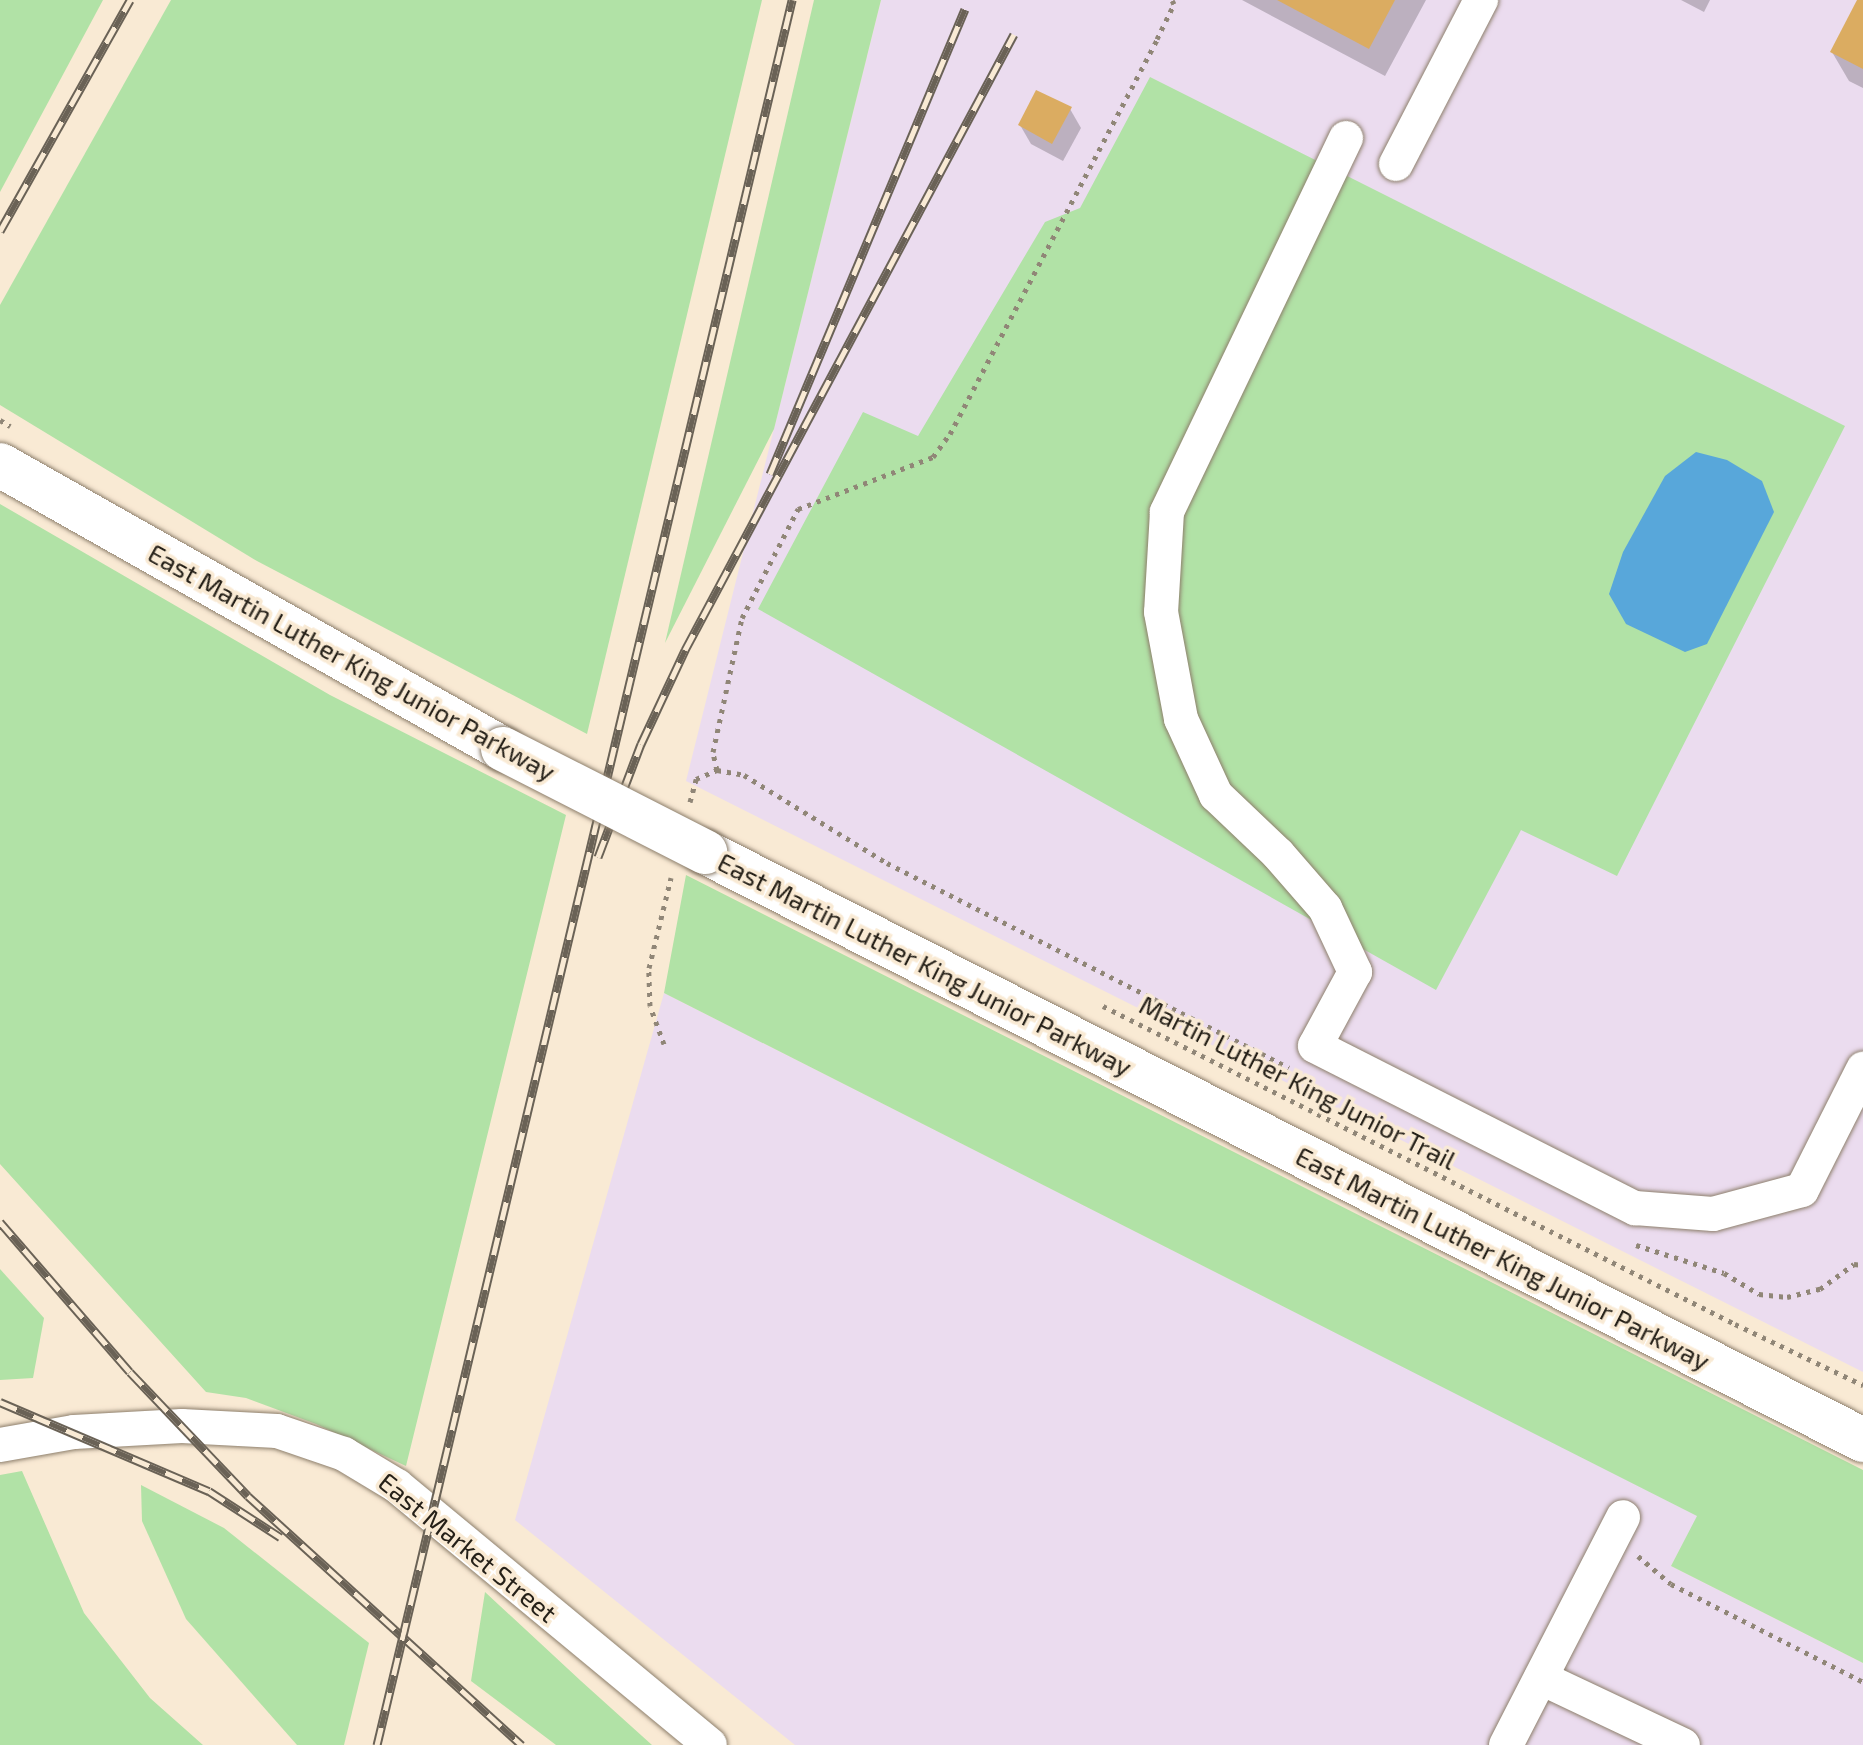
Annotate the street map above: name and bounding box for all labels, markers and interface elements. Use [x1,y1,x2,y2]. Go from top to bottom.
street label: East Martin Luther King Junior Parkway [142,536,562,788]
street label: East Martin Luther King Junior Parkway [712,845,1138,1083]
street label: Martin Luther King Junior Trail [1134,988,1462,1176]
street label: East Martin Luther King Junior Parkway [1290,1139,1716,1377]
street label: East Market Street [373,1466,563,1628]

